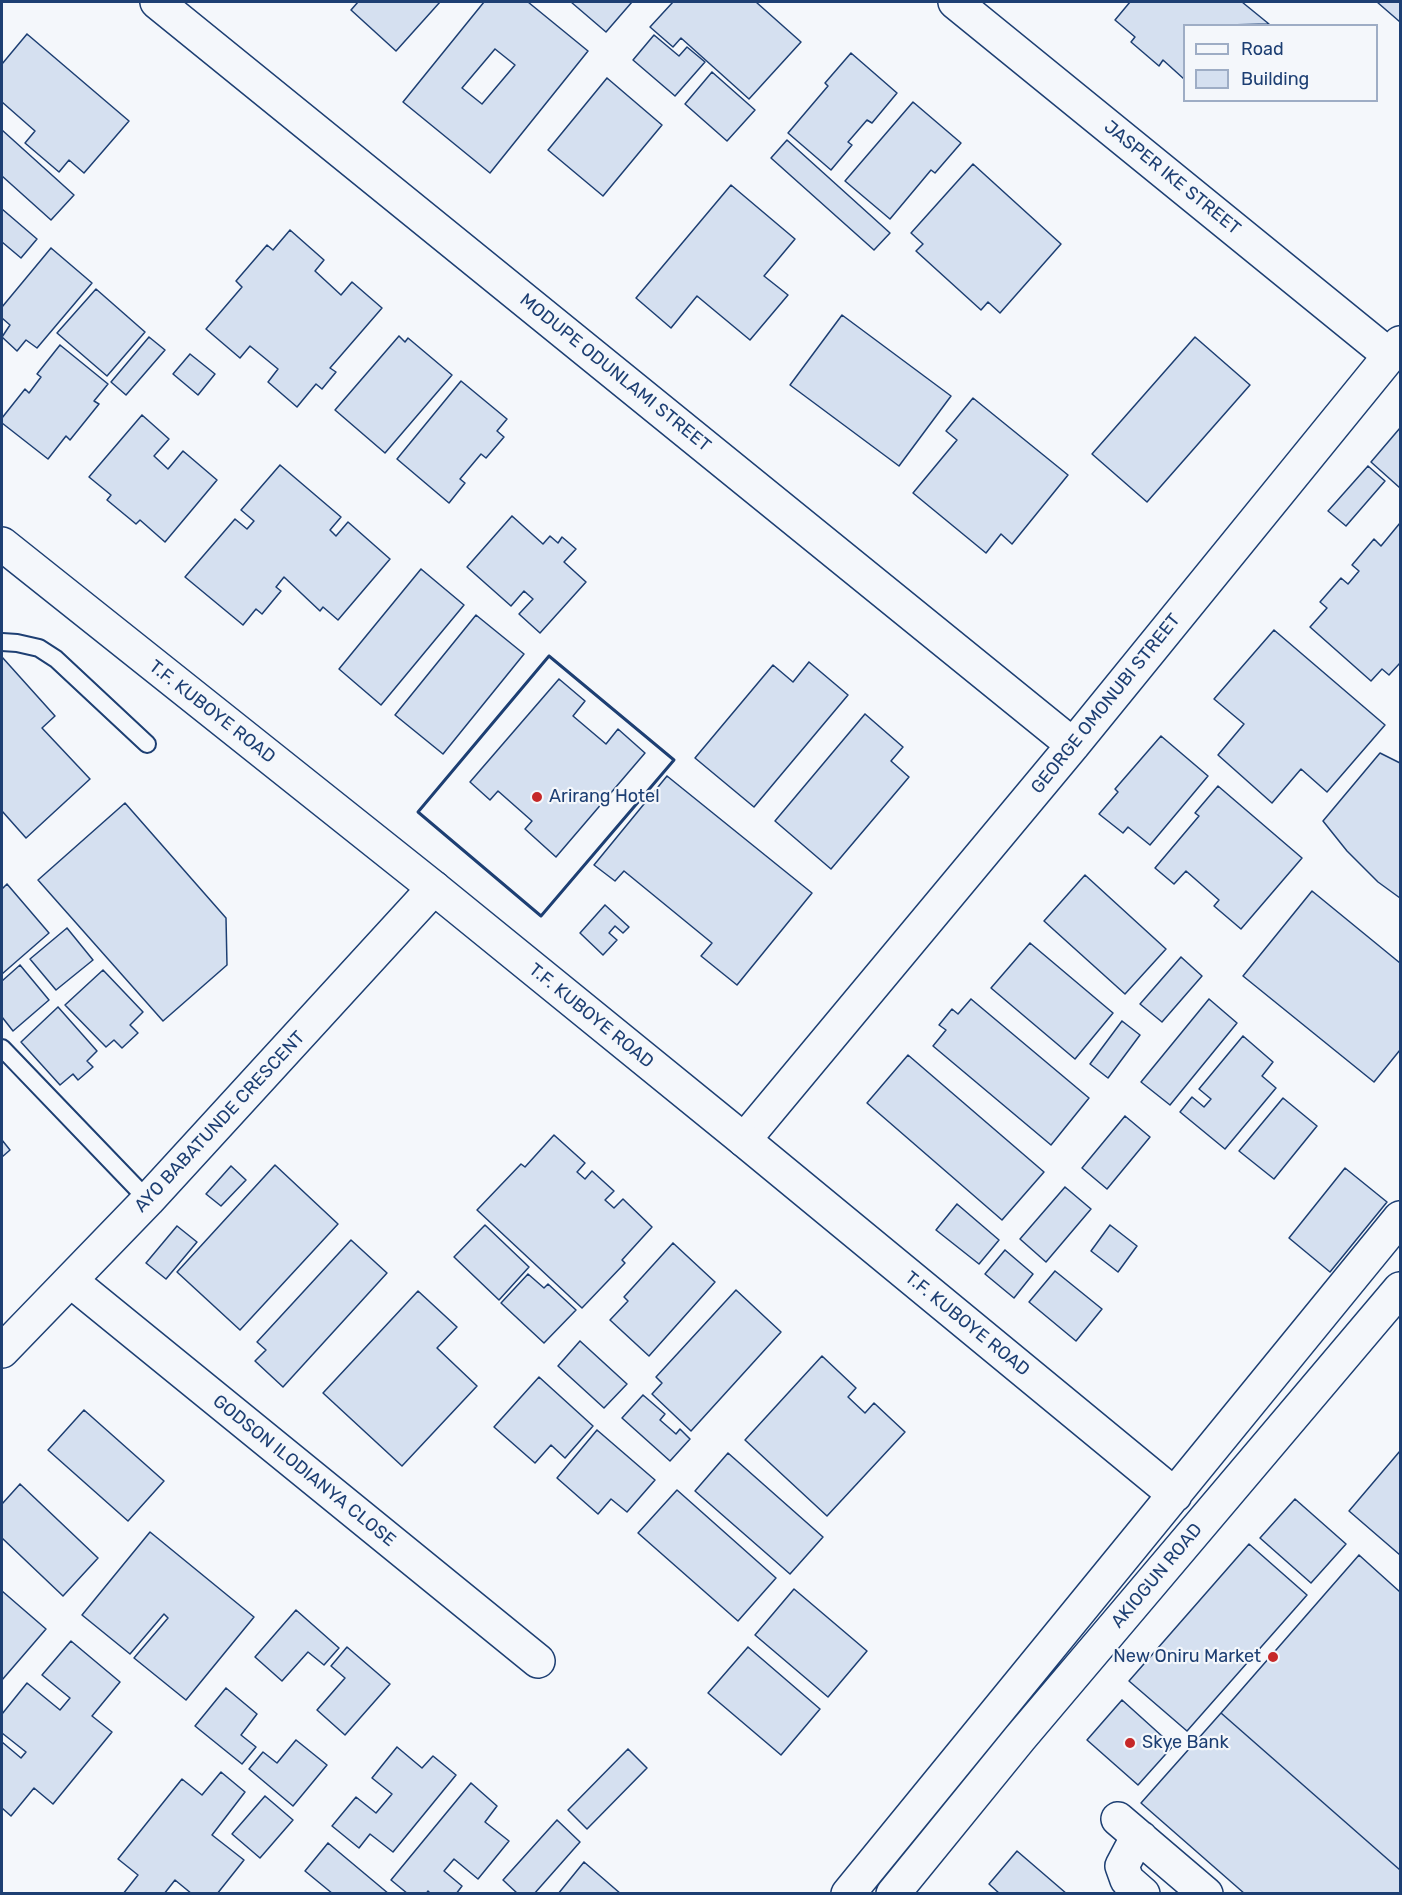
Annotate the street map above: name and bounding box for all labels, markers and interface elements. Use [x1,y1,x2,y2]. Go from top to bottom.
legend [1183,24,1378,102]
text: Road [1241,38,1284,60]
text: Building [1241,68,1309,90]
street label: JASPER IKE STREET [1099,116,1245,240]
street label: MODUPE ODUNLAMI STREET [515,289,715,457]
street label: GEORGE OMONUBI STREET [1027,610,1185,798]
street label: T.F. KUBOYE ROAD [145,656,279,768]
place label: Arirang Hotel [549,786,660,808]
marker: Arirang Hotel [530,790,544,804]
street label: T.F. KUBOYE ROAD [524,959,658,1073]
street label: AYO BABATUNDE CRESCENT [130,1027,310,1217]
street label: T.F. KUBOYE ROAD [900,1267,1034,1381]
street label: GODSON ILODIANYA CLOSE [208,1391,400,1551]
street label: AKIOGUN ROAD [1107,1519,1207,1633]
place label: New Oniru Market [1113,1646,1261,1668]
marker: New Oniru Market [1266,1650,1280,1664]
place label: Skye Bank [1142,1732,1229,1754]
marker: Skye Bank [1123,1736,1137,1750]

